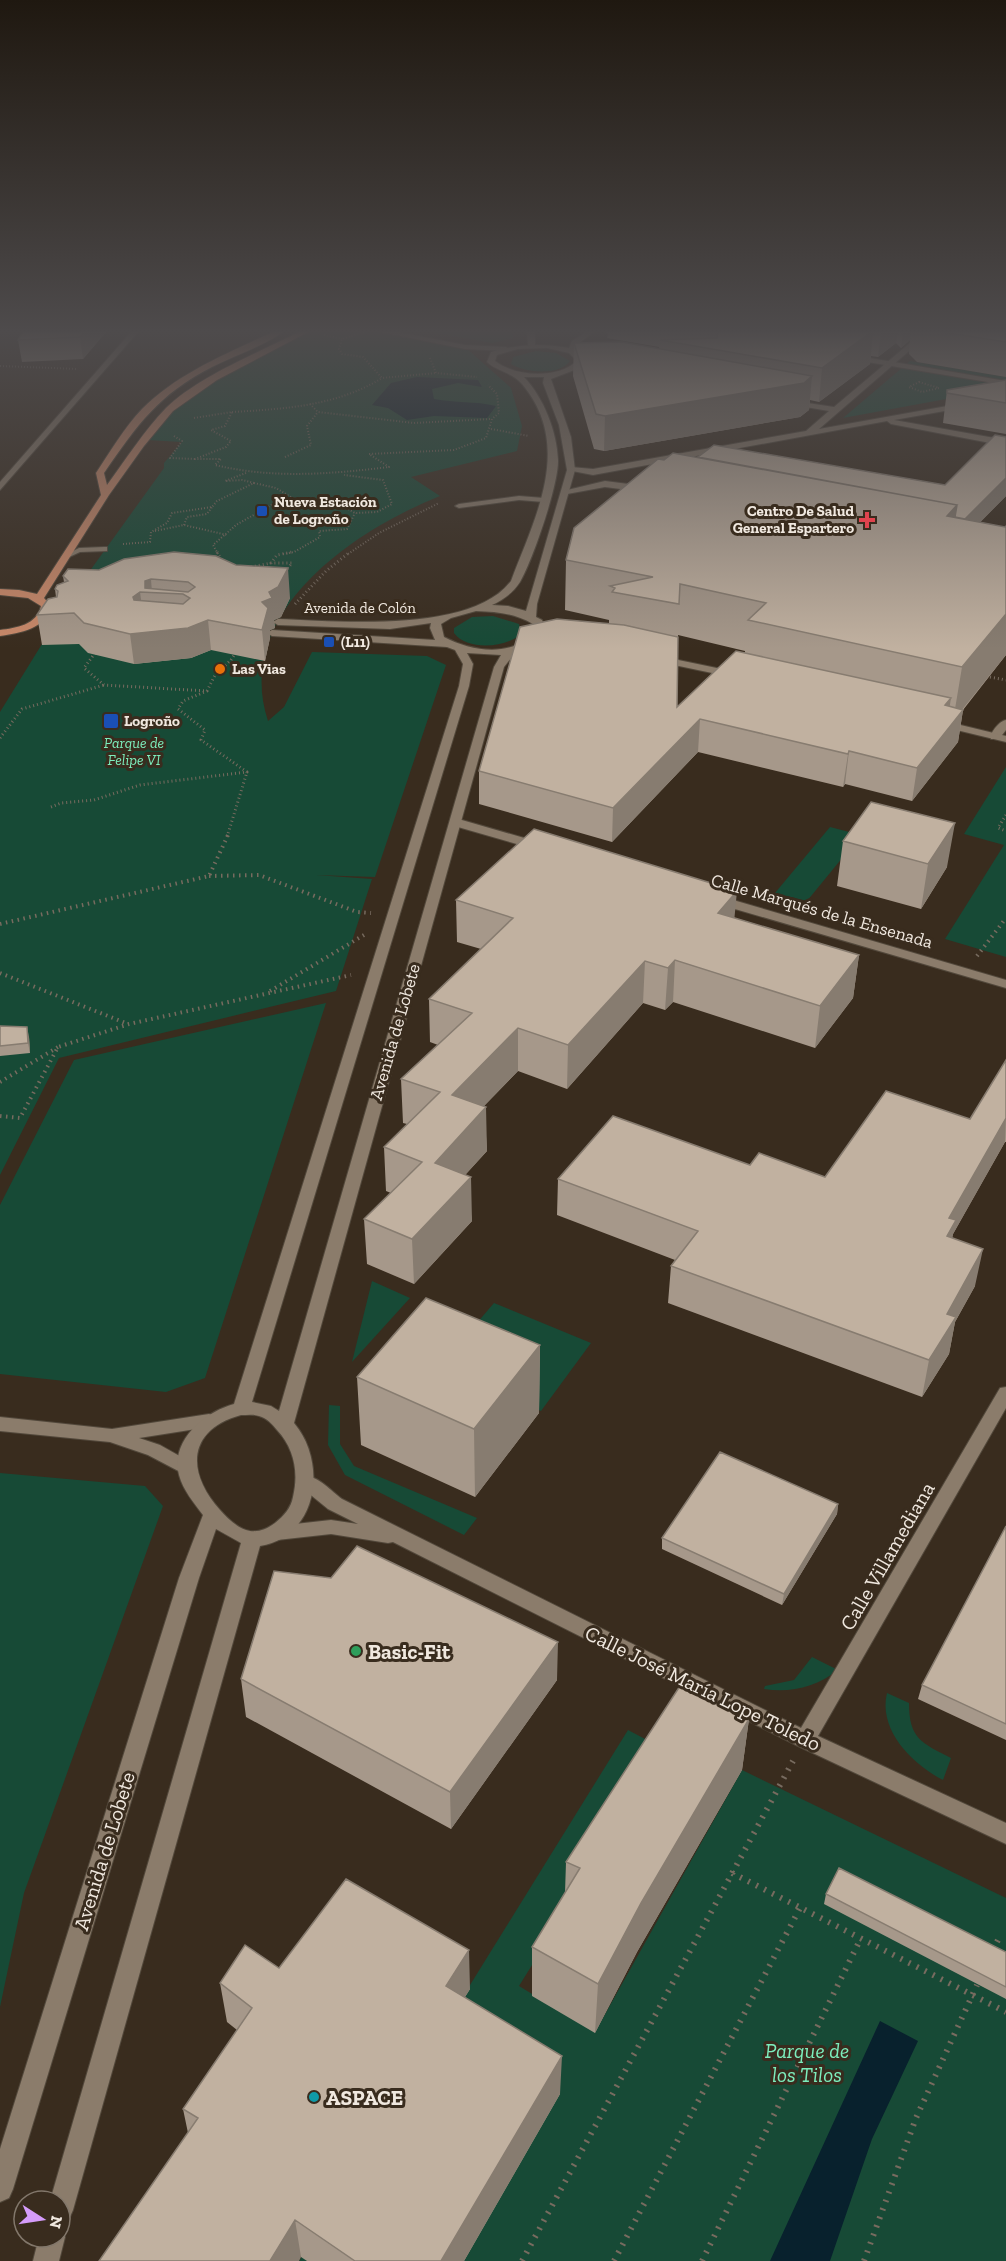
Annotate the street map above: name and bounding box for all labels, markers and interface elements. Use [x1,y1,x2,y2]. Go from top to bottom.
place label: Nueva Estación de Logroño [274,493,377,528]
place label: Centro De Salud General Espartero [733,502,854,537]
marker: Nueva Estación de Logroño [255,504,269,518]
marker: Centro De Salud General Espartero [858,511,876,529]
street label: Avenida de Colón [304,599,416,617]
place label: (L11) [341,633,370,651]
marker: (L11) [322,635,336,649]
place label: Las Vias [232,660,286,678]
marker: Las Vias [213,662,227,676]
marker: Logroño [102,712,120,730]
place label: Logroño [124,712,180,730]
park label: Parque de Felipe VI [104,734,164,769]
street label: Calle Marqués de la Ensenada [709,869,936,953]
street label: Avenida de Lobete [365,961,425,1103]
street label: Calle Villamediana [834,1477,940,1635]
street label: Calle José María Lope Toledo [581,1620,825,1756]
place label: Basic-Fit [368,1639,451,1664]
marker: Basic-Fit [349,1644,363,1658]
street label: Avenida de Lobete [68,1769,140,1933]
park label: Parque de los Tilos [765,2038,849,2087]
place label: ASPACE [326,2085,403,2110]
marker: ASPACE [307,2090,321,2104]
north arrow [12,2189,72,2249]
text: N [46,2214,67,2230]

